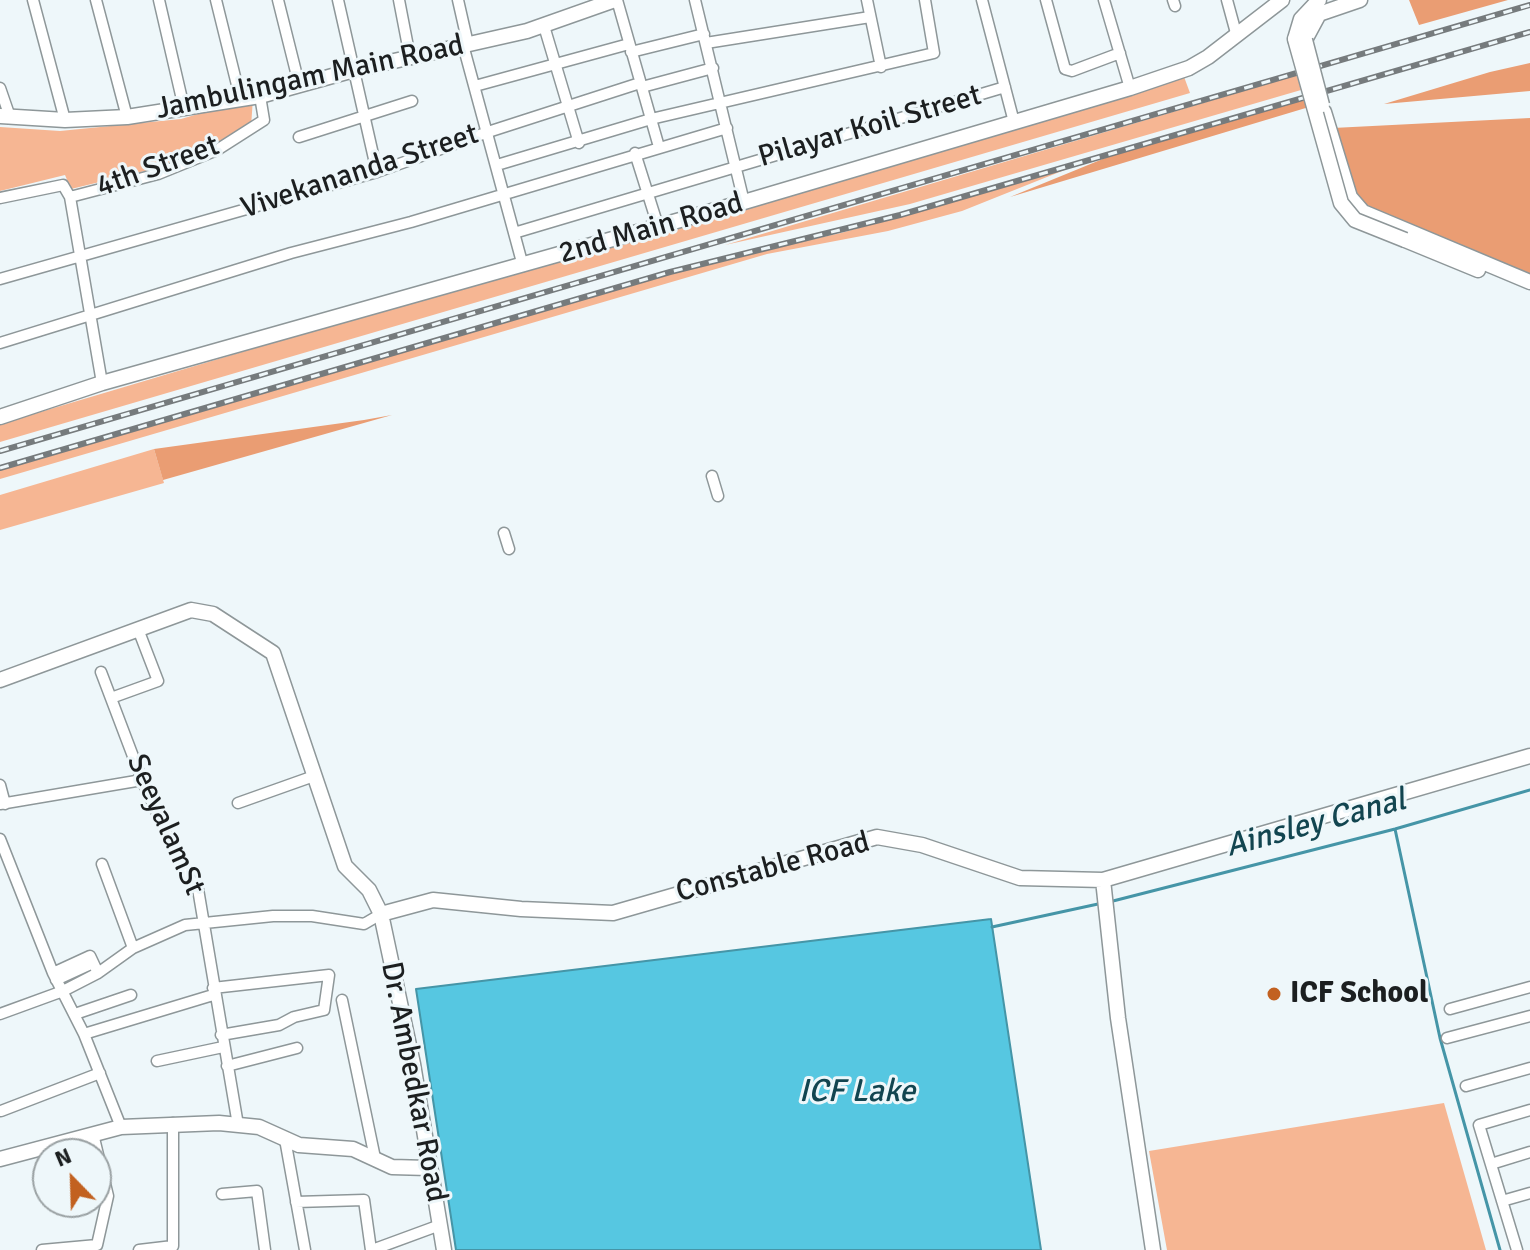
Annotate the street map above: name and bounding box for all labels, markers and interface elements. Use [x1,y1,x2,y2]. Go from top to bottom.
street label: Jambulingam Main Road [153,28,467,128]
street label: Pilayar Koil Street [754,78,986,176]
street label: Vivekananda Street [237,117,483,227]
street label: 4th Street [92,128,224,206]
street label: 2nd Main Road [555,186,747,272]
street label: SeeyalamSt [118,749,212,901]
water label: Ainsley Canal [1222,782,1410,866]
street label: Constable Road [672,825,874,911]
street label: Dr. Ambedkar Road [372,959,454,1205]
place label: ICF School [1290,976,1428,1012]
marker: ICF School [1265,985,1283,1003]
water label: ICF Lake [799,1074,915,1112]
north arrow [32,1138,112,1218]
text: N [51,1142,76,1173]

